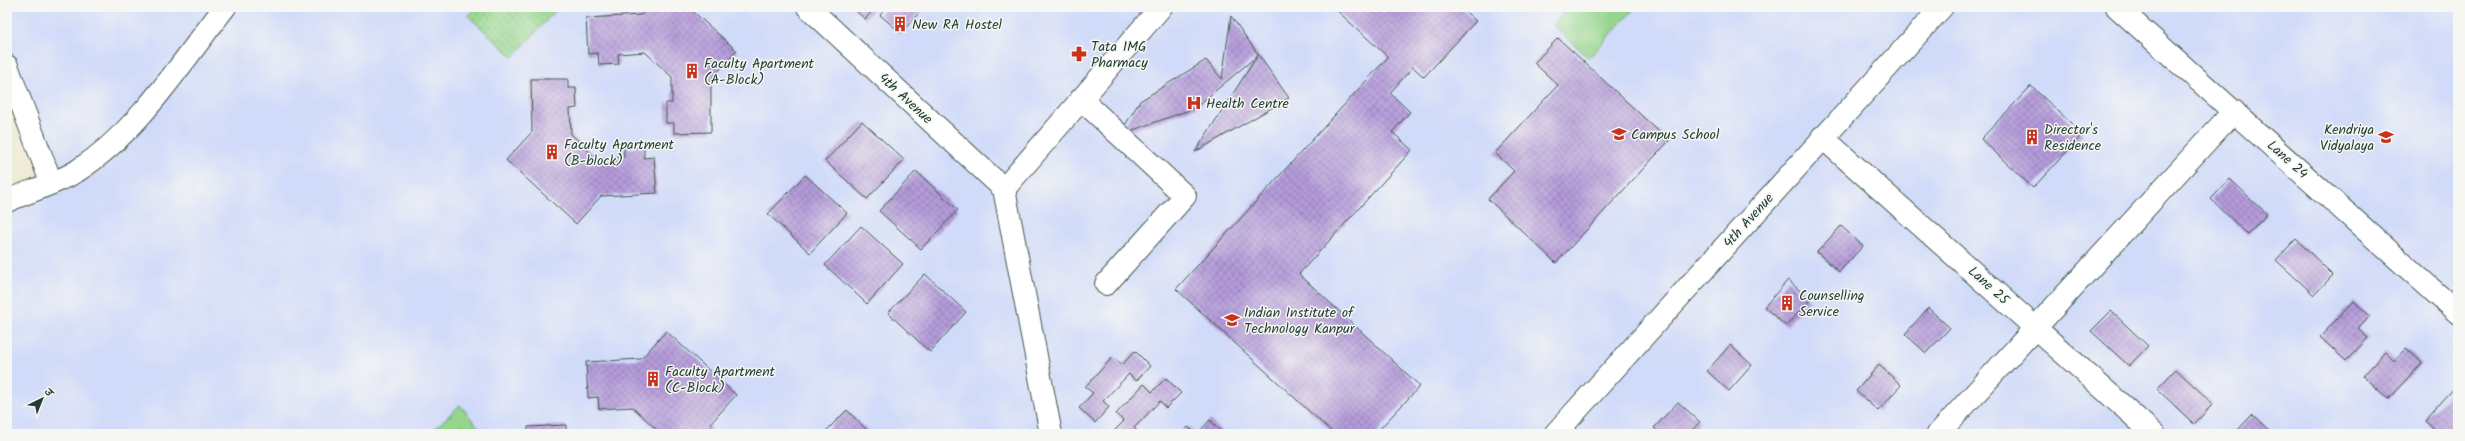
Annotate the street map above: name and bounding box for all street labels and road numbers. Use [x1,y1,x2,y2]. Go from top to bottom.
street label: 4th Avenue [873,68,938,130]
street label: Lane 24 [2262,135,2313,185]
street label: 4th Avenue [1718,188,1780,253]
street label: Lane 25 [1963,261,2015,311]

